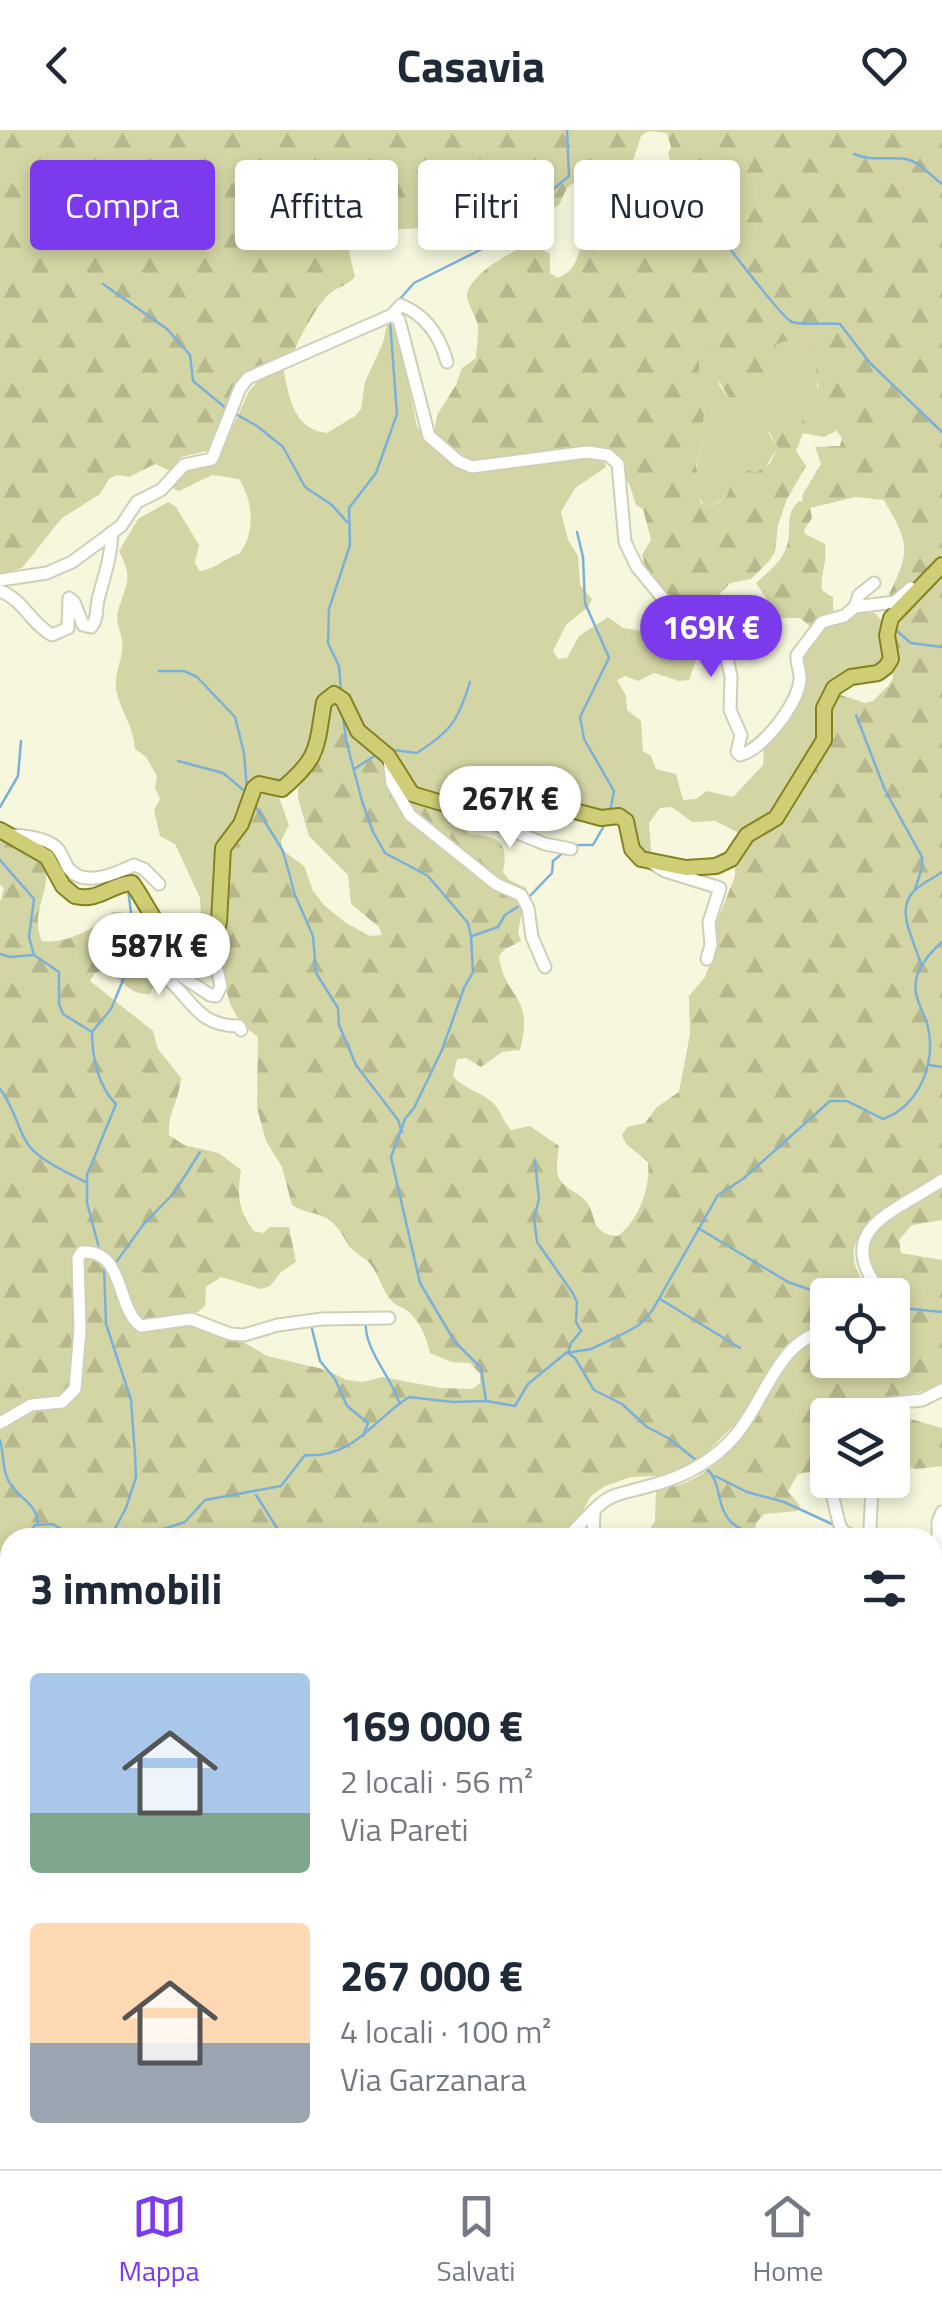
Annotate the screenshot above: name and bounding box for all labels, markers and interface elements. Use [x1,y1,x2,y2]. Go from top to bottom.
text: Casavia [397,31,545,99]
icon: back [30,38,85,93]
icon: heart [857,38,912,93]
chip: Compra [30,160,215,250]
chip: Affitta [235,160,398,250]
chip: Filtri [418,160,554,250]
chip: Nuovo [574,160,740,250]
pin: 169K € [630,595,792,680]
text: 169K € [662,603,760,651]
pin: 267K € [429,766,591,851]
text: 267K € [461,774,559,822]
pin: 587K € [78,913,240,998]
text: 587K € [110,921,208,969]
map controls [810,1278,910,1498]
button: locate [810,1278,910,1378]
button: layers [810,1398,910,1498]
text: 3 immobili [30,1556,222,1620]
icon: filters [857,1561,912,1616]
text: 169 000 € [340,1693,523,1757]
icon: home [110,1713,230,1833]
text: 2 locali · 56 m² [340,1757,533,1805]
text: Via Pareti [340,1805,469,1853]
text: 267 000 € [340,1943,523,2007]
icon: home [110,1963,230,2083]
text: 4 locali · 100 m² [340,2007,551,2055]
text: Via Garzanara [340,2055,526,2103]
tab: Mappa [118,2189,200,2292]
tab: Salvati [437,2189,515,2292]
tab: Home [752,2189,824,2292]

